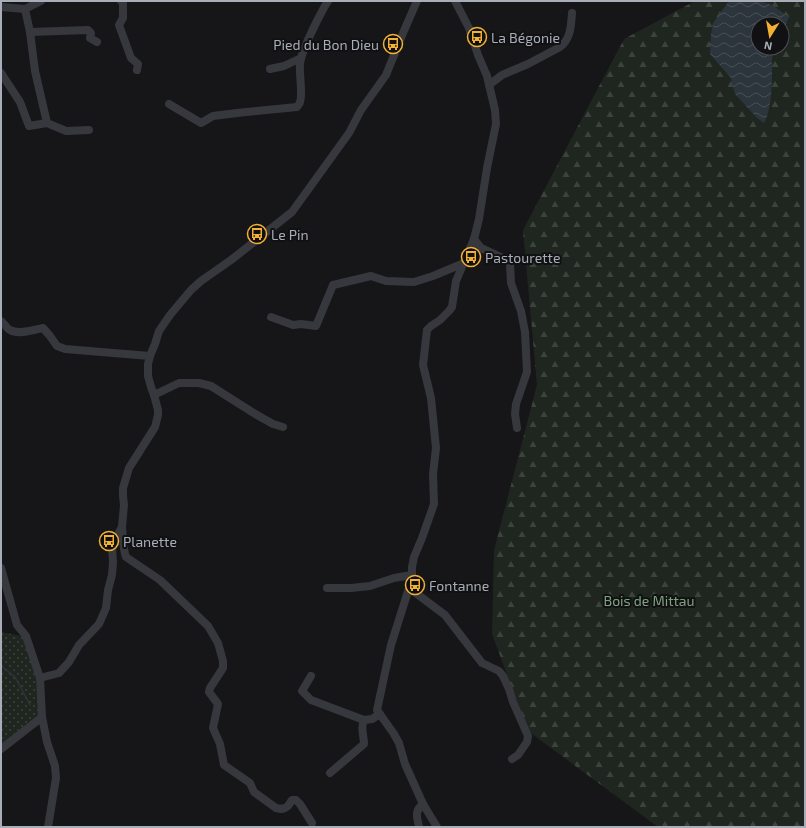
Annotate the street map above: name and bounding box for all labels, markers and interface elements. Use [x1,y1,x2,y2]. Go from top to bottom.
north arrow [750,16,790,56]
bus stop icon: La Bégonie [466,26,488,48]
place label: La Bégonie [491,29,560,46]
bus stop icon: Pied du Bon Dieu [382,33,404,55]
place label: Pied du Bon Dieu [273,36,379,53]
text: N [763,39,773,53]
bus stop icon: Le Pin [246,223,268,245]
place label: Le Pin [271,226,309,243]
bus stop icon: Pastourette [460,246,482,268]
place label: Pastourette [485,249,560,266]
bus stop icon: Planette [98,530,120,552]
place label: Planette [123,533,177,550]
bus stop icon: Fontanne [404,574,426,596]
place label: Fontanne [429,577,489,594]
park label: Bois de Mittau [603,592,695,609]

